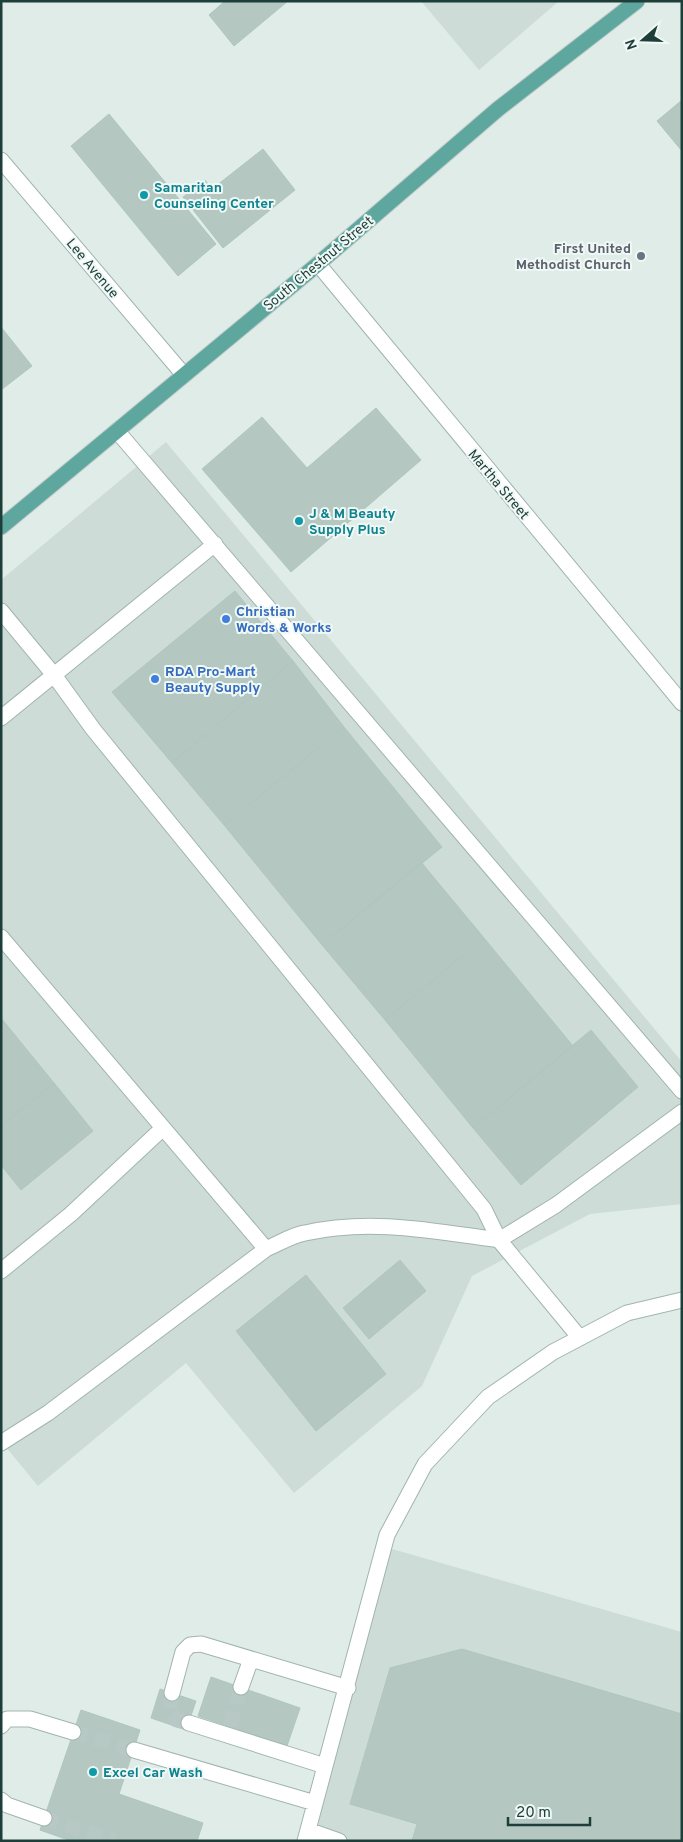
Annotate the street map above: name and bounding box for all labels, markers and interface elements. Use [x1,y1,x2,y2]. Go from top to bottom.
north arrow [618,15,668,65]
text: N [622,36,642,52]
place label: Samaritan Counseling Center [154,180,274,213]
marker: Samaritan Counseling Center [138,189,150,201]
street label: South Chestnut Street [260,213,378,315]
street label: Lee Avenue [62,236,122,302]
place label: First United Methodist Church [516,241,631,274]
marker: First United Methodist Church [635,250,647,262]
street label: Martha Street [464,446,532,523]
place label: J & M Beauty Supply Plus [309,506,395,539]
marker: J & M Beauty Supply Plus [293,515,305,527]
place label: Christian Words & Works [236,604,332,637]
marker: Christian Words & Works [220,613,232,625]
place label: RDA Pro-Mart Beauty Supply [165,664,260,697]
marker: RDA Pro-Mart Beauty Supply [149,673,161,685]
place label: Excel Car Wash [103,1765,203,1782]
marker: Excel Car Wash [87,1766,99,1778]
scale bar [508,1794,590,1826]
text: 20 m [516,1804,551,1823]

